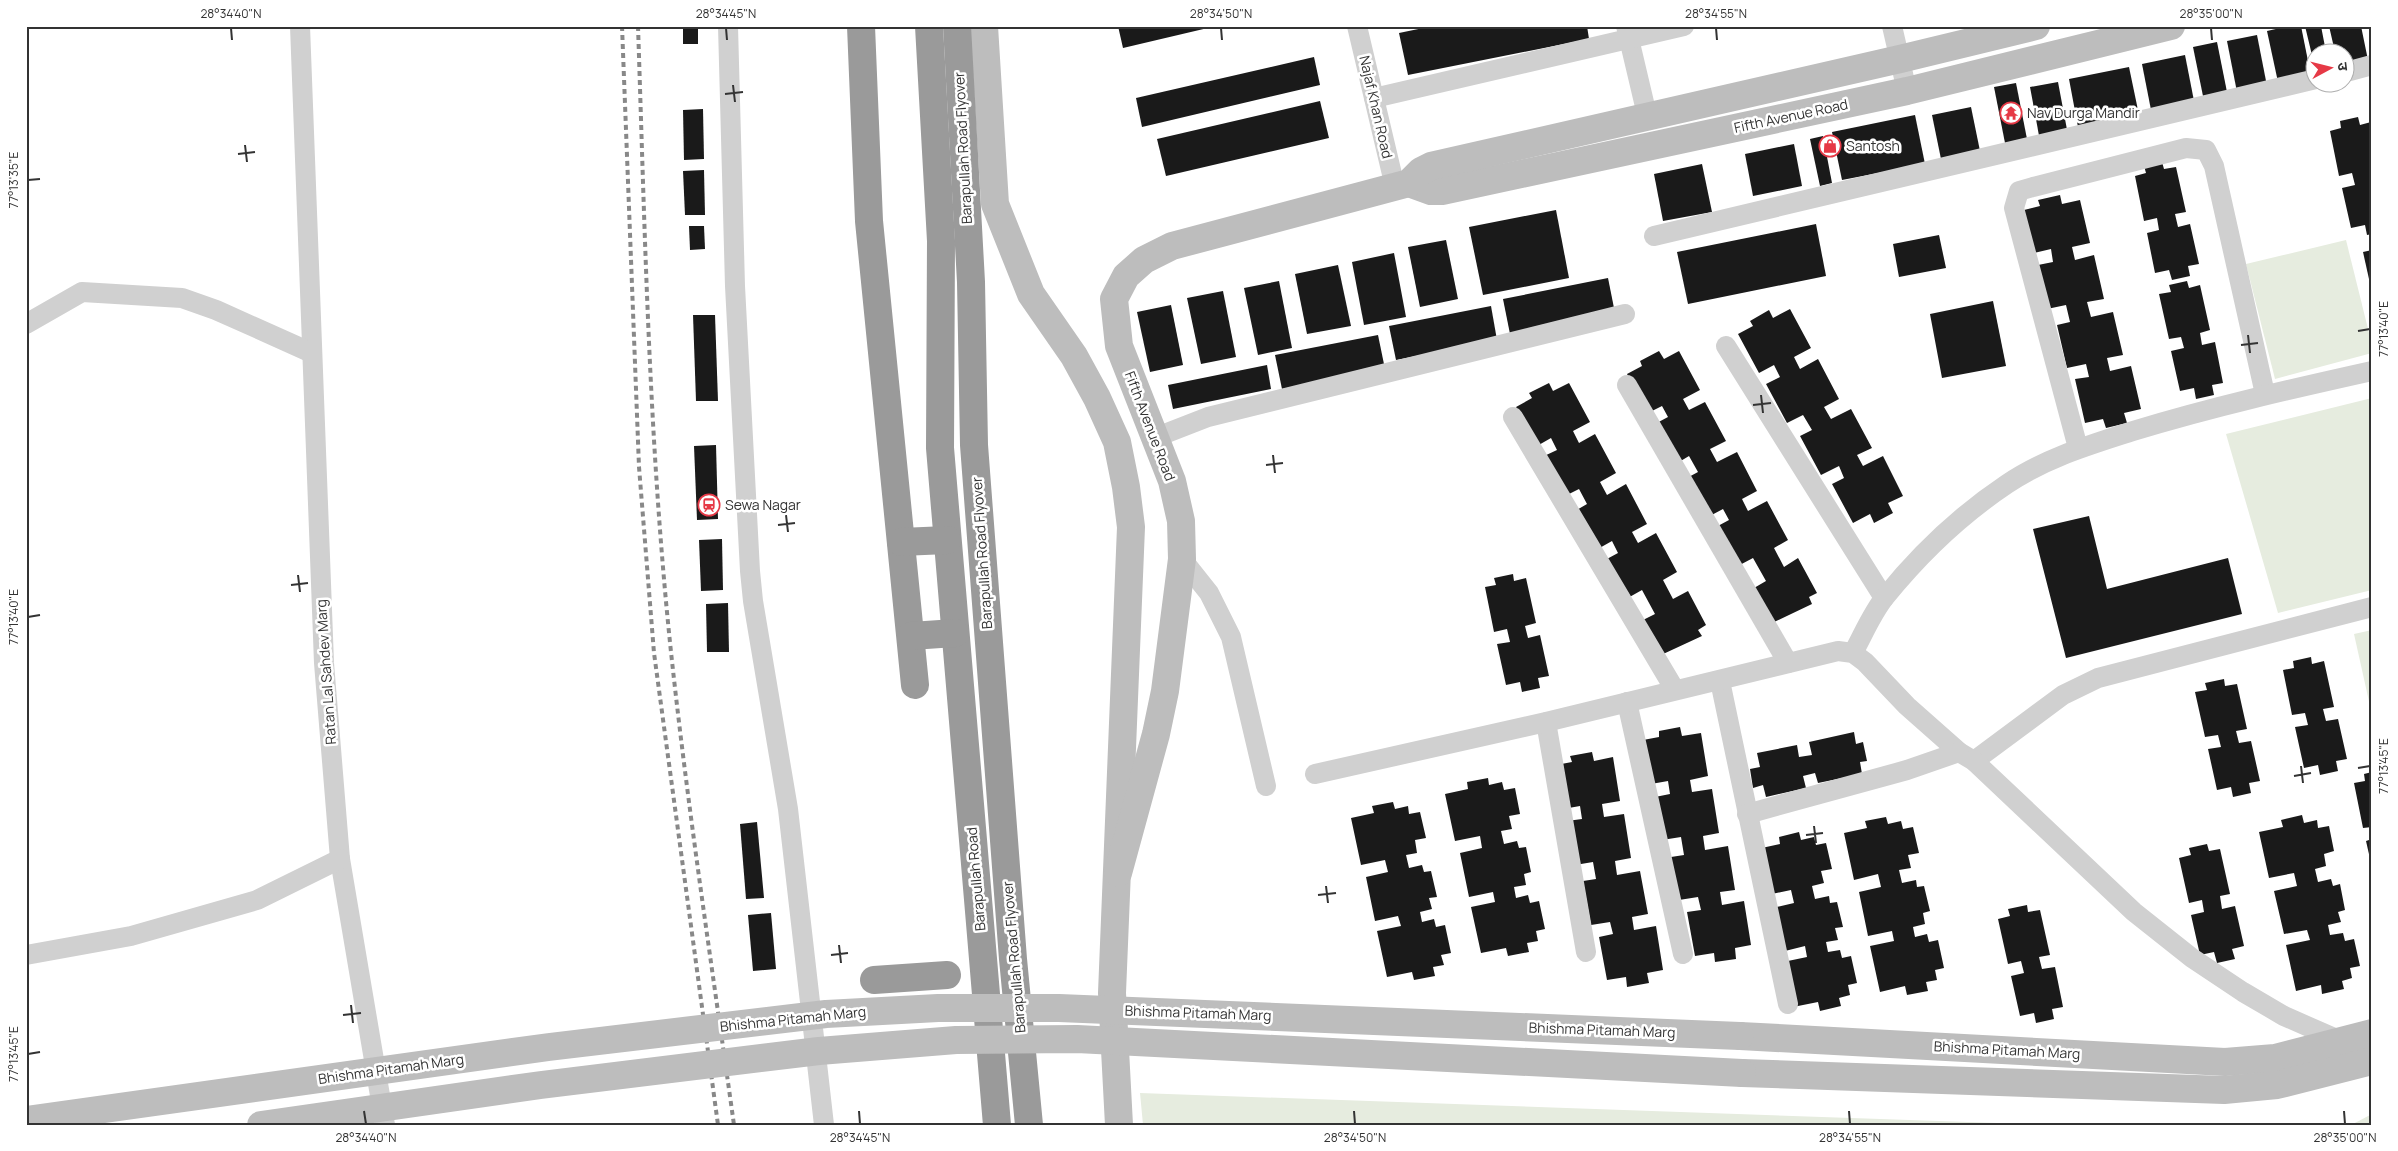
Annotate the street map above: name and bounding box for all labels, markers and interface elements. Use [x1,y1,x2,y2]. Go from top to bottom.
text: 28°34'40"N [201,5,262,22]
text: 28°34'45"N [696,5,756,22]
text: 28°34'50"N [1190,5,1252,22]
text: 28°34'55"N [1685,5,1747,22]
text: 28°35'00"N [2180,5,2242,22]
north arrow [2306,42,2356,92]
street label: Najaf Khan Road [1355,54,1398,160]
text: उ [2333,61,2353,72]
street label: Barapullah Road Flyover [949,71,976,225]
street label: Fifth Avenue Road [1732,94,1850,137]
temple icon: Nav Durga Mandir [1999,101,2023,125]
place label: Nav Durga Mandir [2027,103,2140,122]
shop icon: Santosh [1818,134,1842,158]
place label: Santosh [1846,136,1900,155]
text: 77°13'35"E [5,151,22,208]
text: 77°13'40"E [2375,301,2392,357]
street label: Fifth Avenue Road [1121,368,1180,483]
street label: Barapullah Road Flyover [967,476,996,630]
station icon: Sewa Nagar [697,493,721,517]
place label: Sewa Nagar [725,495,801,514]
text: 77°13'40"E [5,589,22,645]
street label: Ratan Lal Sahdev Marg [311,599,340,745]
text: 77°13'45"E [2375,738,2392,794]
street label: Barapullah Road [962,826,990,932]
street label: Barapullah Road Flyover [997,880,1030,1034]
street label: Bhishma Pitamah Marg [1124,1000,1272,1025]
street label: Bhishma Pitamah Marg [719,1001,867,1036]
street label: Bhishma Pitamah Marg [1528,1017,1676,1042]
text: 77°13'45"E [5,1026,22,1082]
street label: Bhishma Pitamah Marg [1933,1036,2081,1063]
street label: Bhishma Pitamah Marg [317,1049,465,1088]
text: 28°34'40"N [336,1129,397,1146]
text: 28°34'45"N [830,1129,890,1146]
text: 28°34'50"N [1324,1129,1386,1146]
text: 28°34'55"N [1819,1129,1881,1146]
text: 28°35'00"N [2314,1129,2376,1146]

